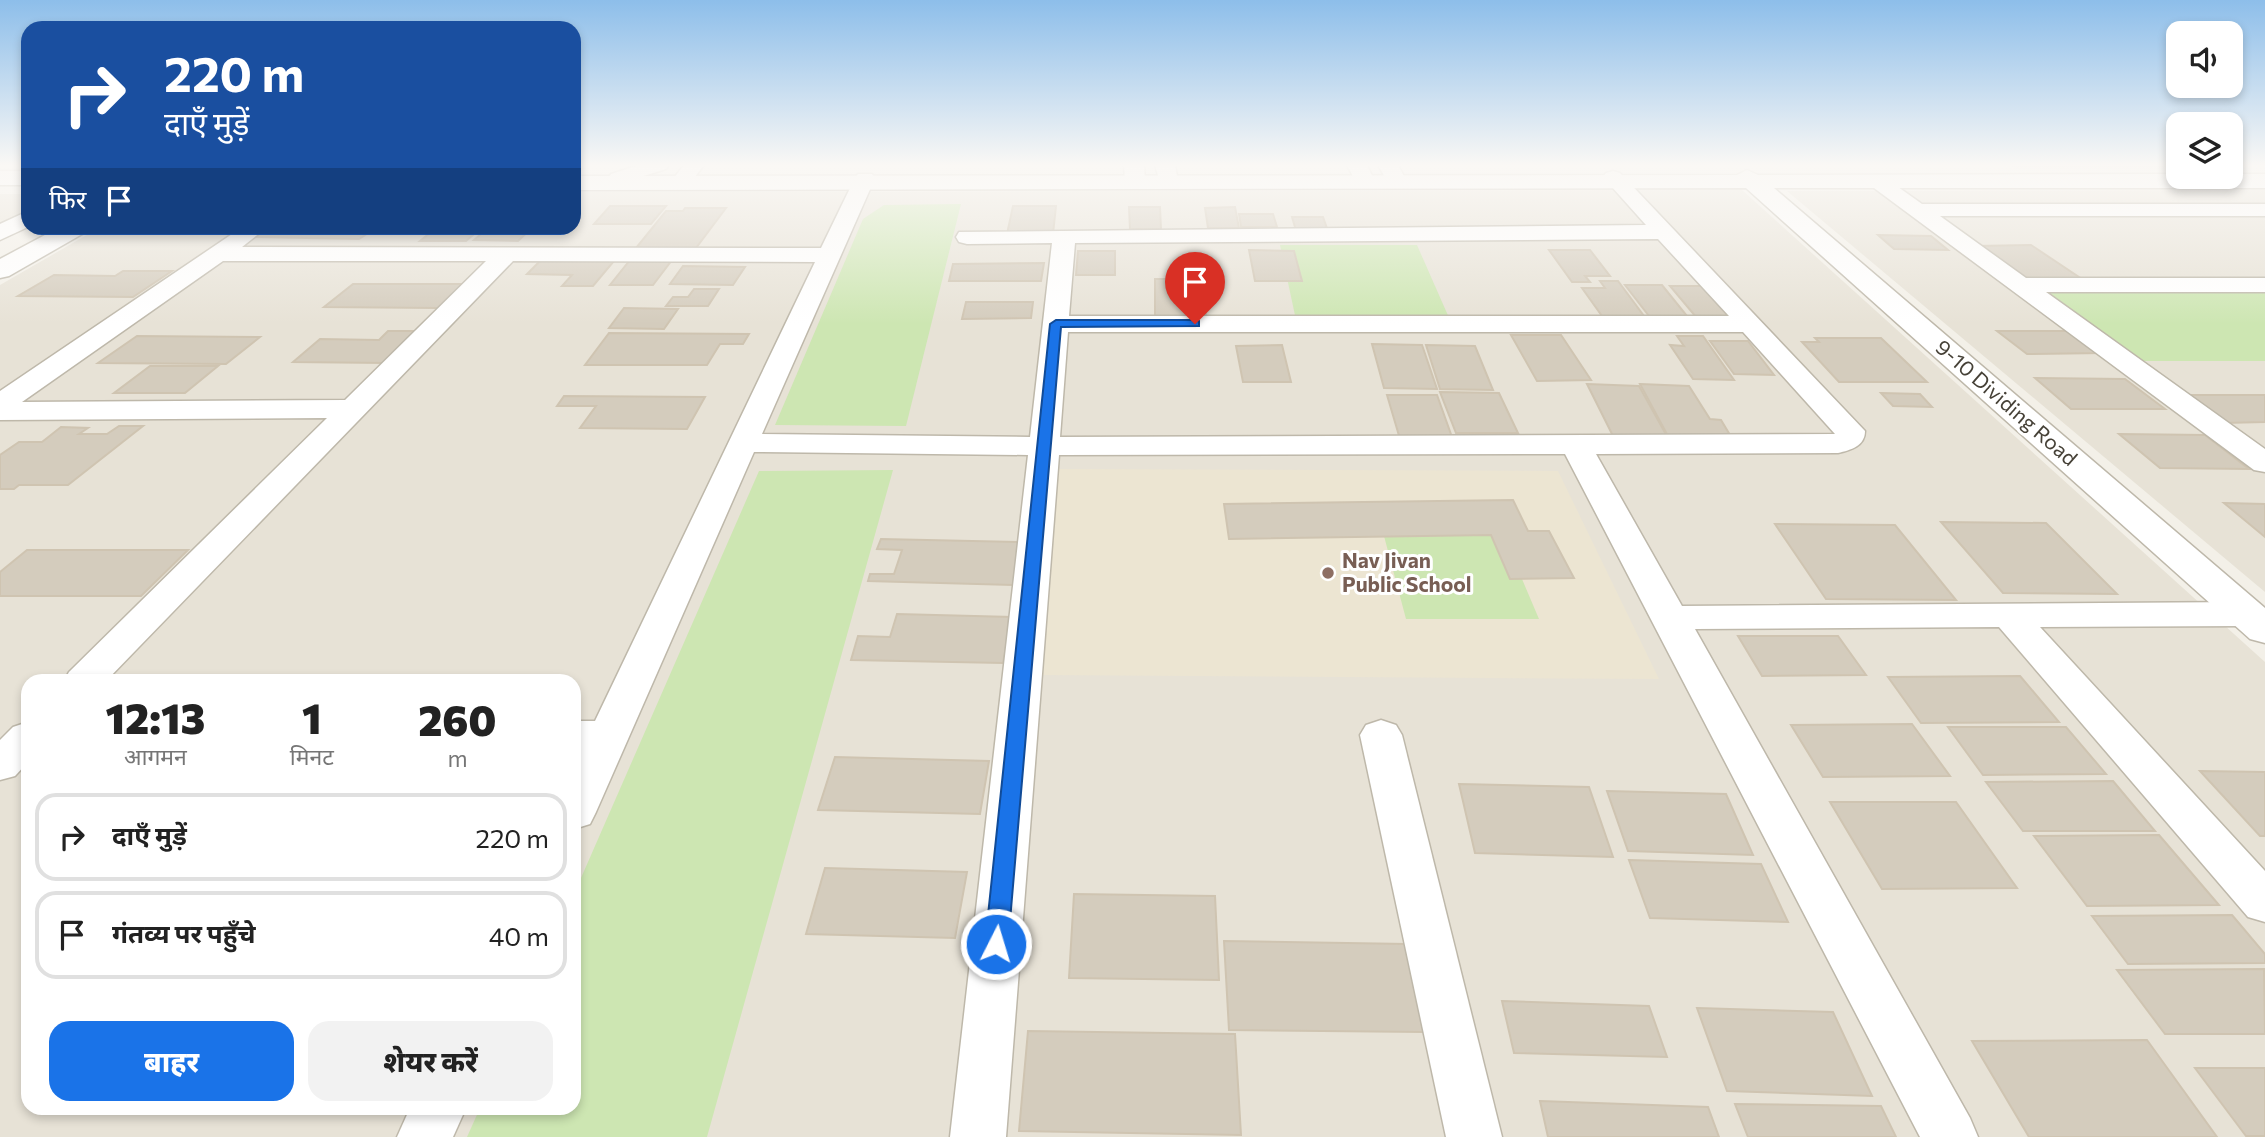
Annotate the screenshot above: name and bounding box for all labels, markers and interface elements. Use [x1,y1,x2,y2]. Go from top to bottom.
map controls [2166,21,2243,189]
button: sound [2166,21,2243,98]
text: 220 m [164,42,304,102]
icon: right [49,49,140,140]
text: दाएँ मुड़ें [164,102,249,142]
button: layers [2166,112,2243,189]
icon: arrive [100,182,138,220]
text: फिर [49,183,86,214]
pin [1165,252,1225,324]
icon: arrive [1176,263,1214,301]
street label: 9-10 Dividing Road [1931,334,2083,470]
place label: Nav Jivan Public School [1342,547,1472,596]
marker: Nav Jivan Public School [1320,565,1336,581]
text: 12:13 [105,691,205,743]
text: 1 [302,691,322,743]
text: 260 [418,693,497,745]
text: आगमन [124,742,187,770]
text: मिनट [290,742,334,770]
text: m [447,744,467,772]
icon: right [53,818,91,856]
text: दाएँ मुड़ें [112,819,187,850]
text: 220 m [476,822,549,853]
position arrow [959,907,1033,981]
icon: arrive [53,916,91,954]
text: गंतव्य पर पहुँचे [112,917,256,948]
text: 40 m [489,920,549,951]
button: बाहर [49,1021,294,1101]
button: शेयर करें [308,1021,553,1101]

